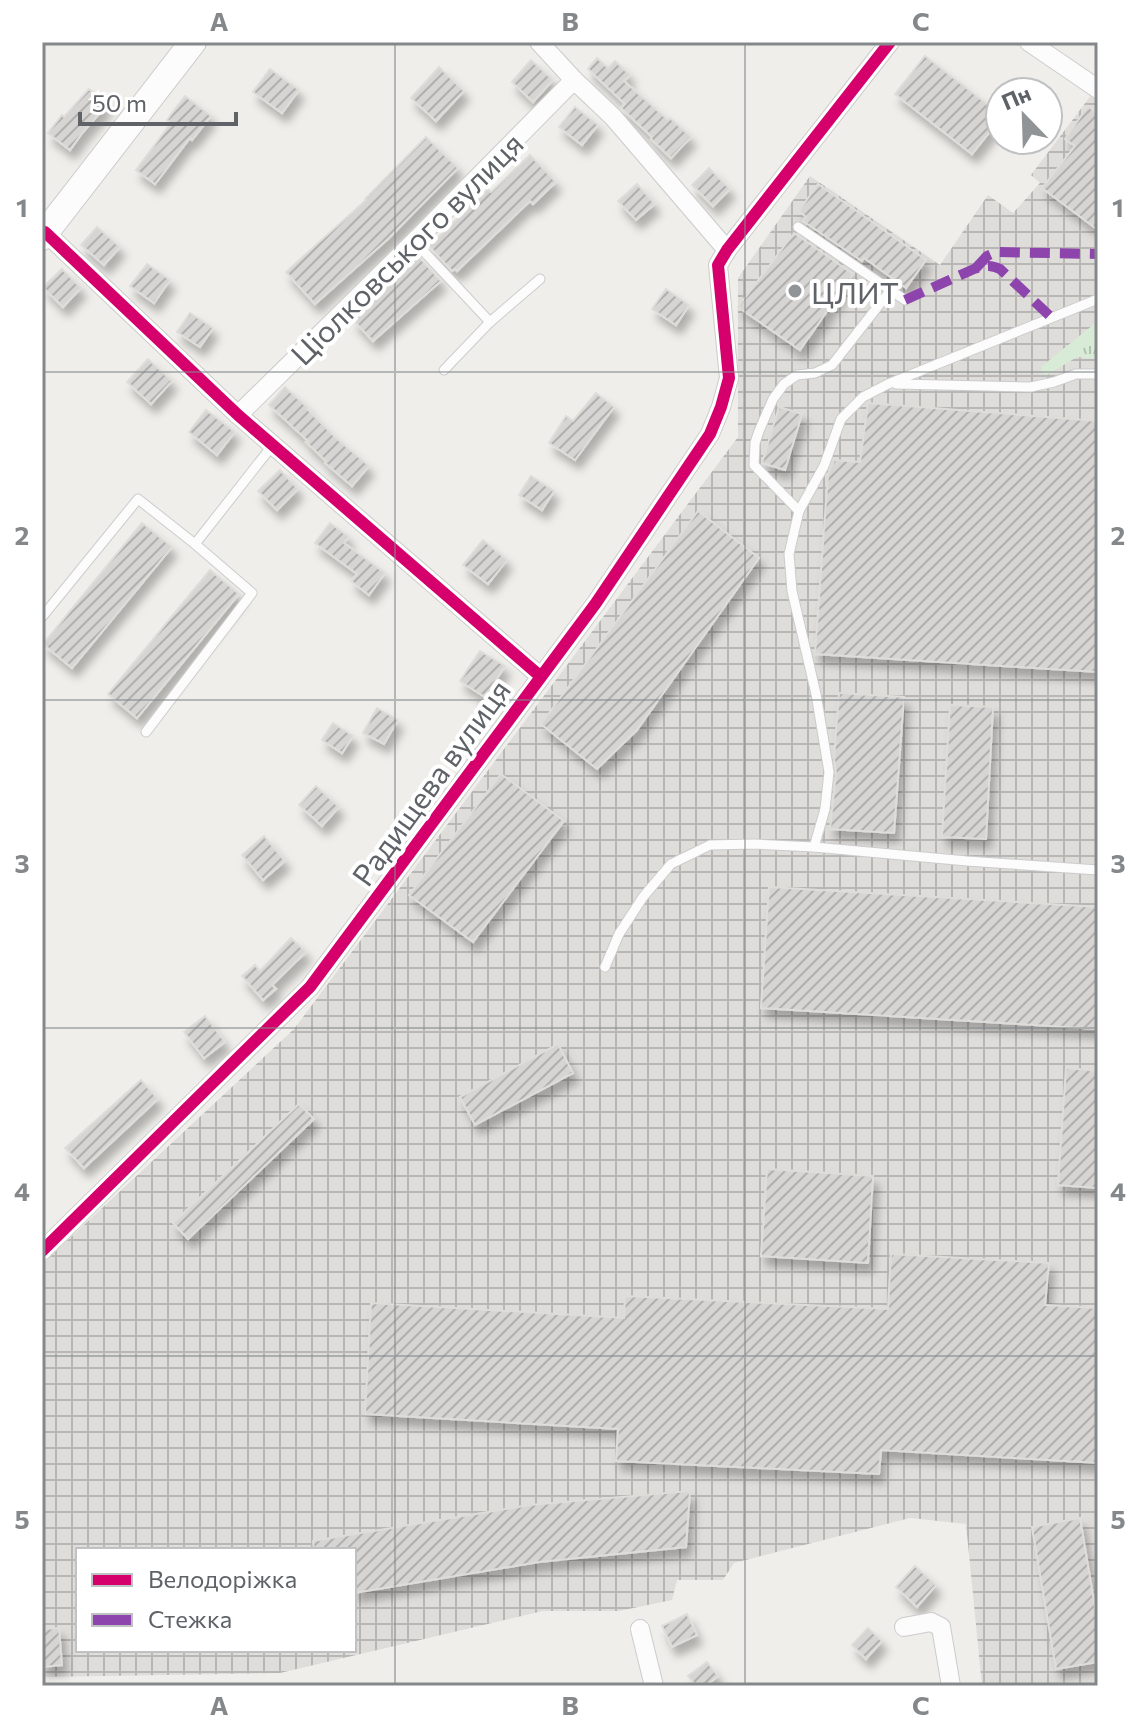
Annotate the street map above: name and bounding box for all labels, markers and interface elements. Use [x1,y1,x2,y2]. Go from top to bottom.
text: A [210,5,229,36]
text: B [561,5,579,36]
text: C [912,5,930,36]
scale bar [80,76,236,126]
north arrow [984,76,1064,156]
text: Пн [997,79,1035,115]
text: 50 m [92,88,147,117]
street label: Ціолковського вулиця [282,124,530,372]
text: 1 [16,191,28,222]
text: 1 [1112,191,1124,222]
place label: ЦЛИТ [811,273,899,310]
marker: ЦЛИТ [786,282,804,300]
text: 2 [15,519,29,550]
text: 2 [1111,519,1125,550]
street label: Радищева вулиця [343,672,517,892]
text: 3 [14,847,30,878]
text: 3 [1110,847,1126,878]
text: 4 [14,1175,30,1206]
text: 4 [1110,1175,1126,1206]
text: 5 [14,1503,30,1534]
text: 5 [1110,1503,1126,1534]
legend [76,1548,356,1652]
text: Велодоріжка [148,1564,297,1593]
text: Стежка [148,1604,232,1633]
text: A [210,1689,229,1720]
text: B [561,1689,579,1720]
text: C [912,1689,930,1720]

